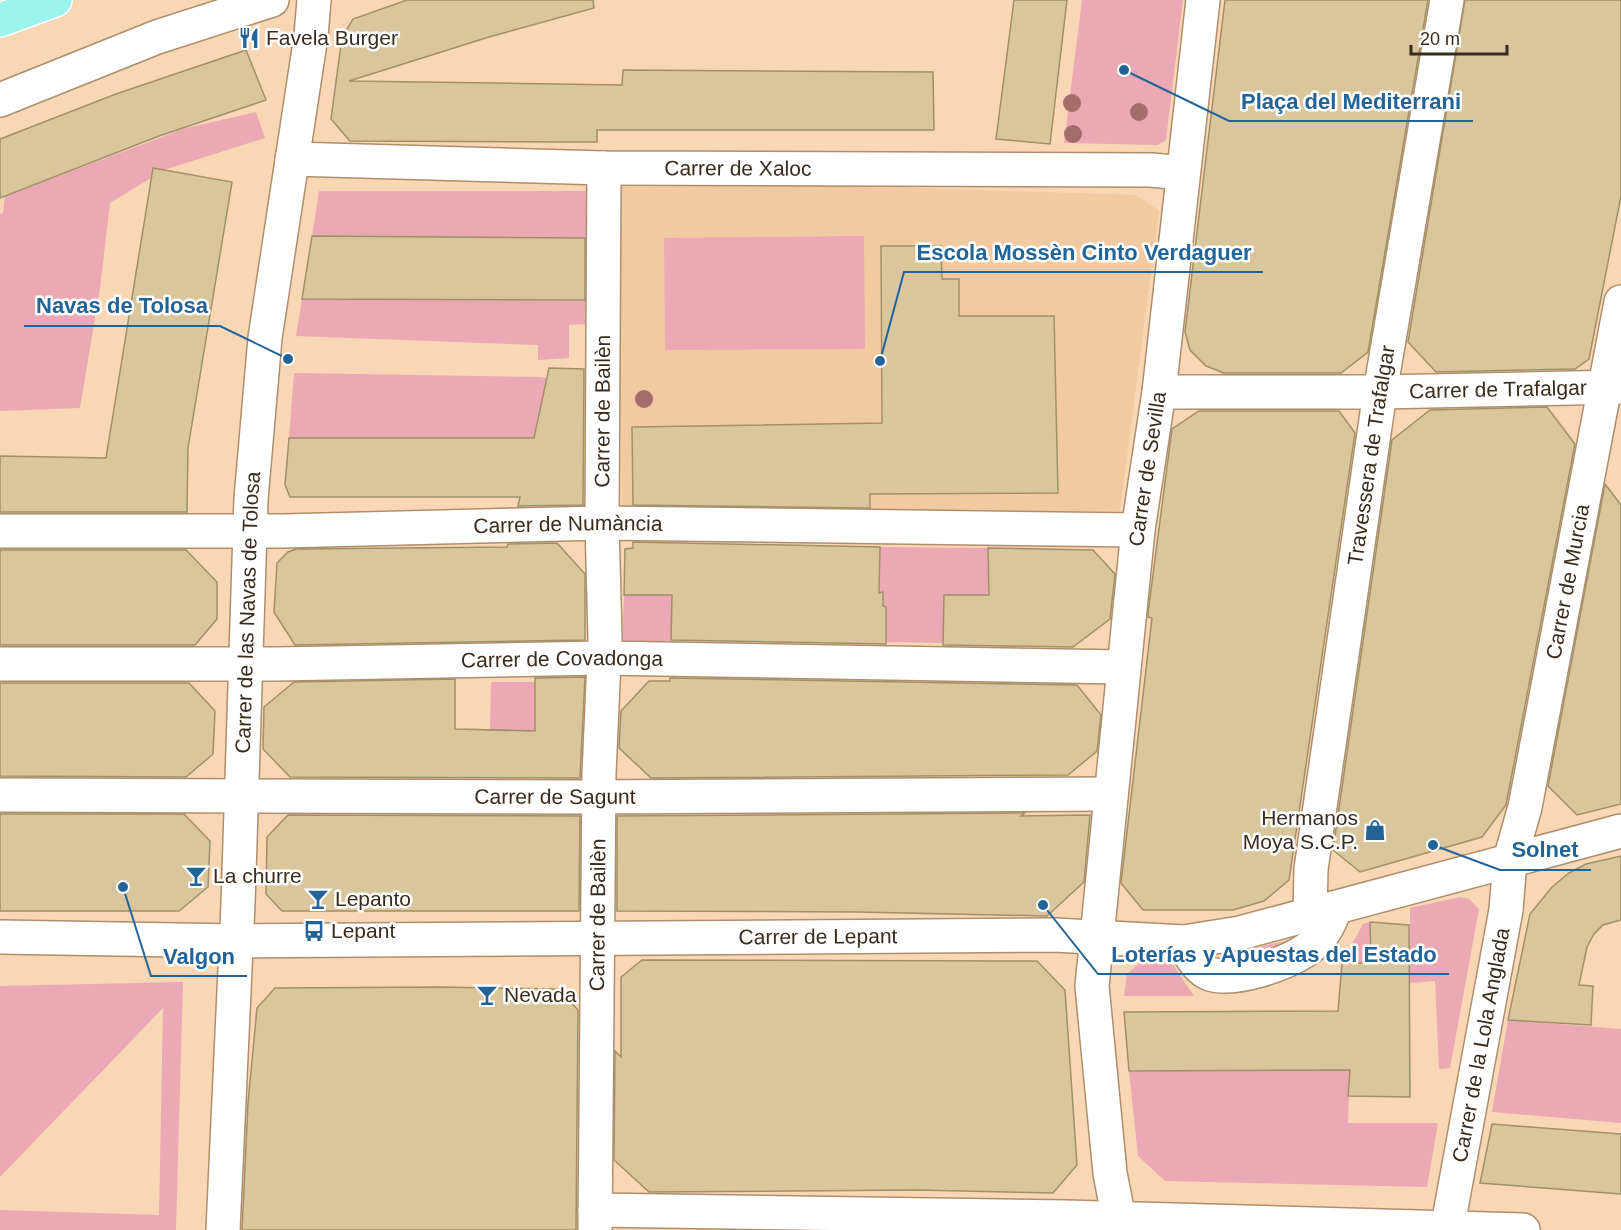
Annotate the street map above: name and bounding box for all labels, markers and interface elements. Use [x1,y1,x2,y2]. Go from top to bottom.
scale bar [1411,18,1507,56]
restaurant icon: Favela Burger [237,26,261,50]
place label: Favela Burger [266,26,398,49]
text: 20 m [1420,29,1460,49]
callout: Plaça del Mediterrani [1229,81,1473,121]
text: Plaça del Mediterrani [1241,89,1461,114]
street label: Carrer de Xaloc [664,156,811,180]
callout: Escola Mossèn Cinto Verdaguer [904,232,1263,272]
text: Escola Mossèn Cinto Verdaguer [917,240,1252,265]
callout: Navas de Tolosa [24,286,220,326]
text: Navas de Tolosa [36,293,209,318]
street label: Carrer de Bailèn [590,335,614,488]
street label: Travessera de Trafalgar [1343,343,1399,567]
street label: Carrer de Trafalgar [1409,376,1587,402]
street label: Carrer de Sevilla [1124,389,1170,548]
street label: Carrer de las Navas de Tolosa [231,470,264,754]
street label: Carrer de Murcia [1541,502,1593,661]
street label: Carrer de Numància [473,511,663,537]
street label: Carrer de Covadonga [461,646,664,672]
street label: Carrer de Sagunt [474,785,636,808]
place label: Hermanos Moya S.C.P. [1243,806,1358,853]
shop icon: Hermanos Moya S.C.P. [1363,818,1387,842]
callout: Solnet [1500,830,1591,870]
text: Solnet [1511,837,1579,862]
street label: Carrer de Bailèn [585,838,609,992]
bar icon: La churre [184,864,208,888]
place label: La churre [213,864,302,887]
bar icon: Lepanto [306,887,330,911]
place label: Lepanto [335,887,411,910]
bus stop icon: Lepant [302,919,326,943]
place label: Lepant [331,919,395,942]
street label: Carrer de Lepant [738,924,898,948]
street label: Carrer de la Lola Anglada [1448,925,1514,1164]
callout: Loterías y Apuestas del Estado [1098,934,1449,974]
callout: Valgon [151,936,247,976]
text: Loterías y Apuestas del Estado [1111,942,1437,967]
text: Valgon [163,944,235,969]
bar icon: Nevada [475,983,499,1007]
place label: Nevada [504,983,577,1006]

